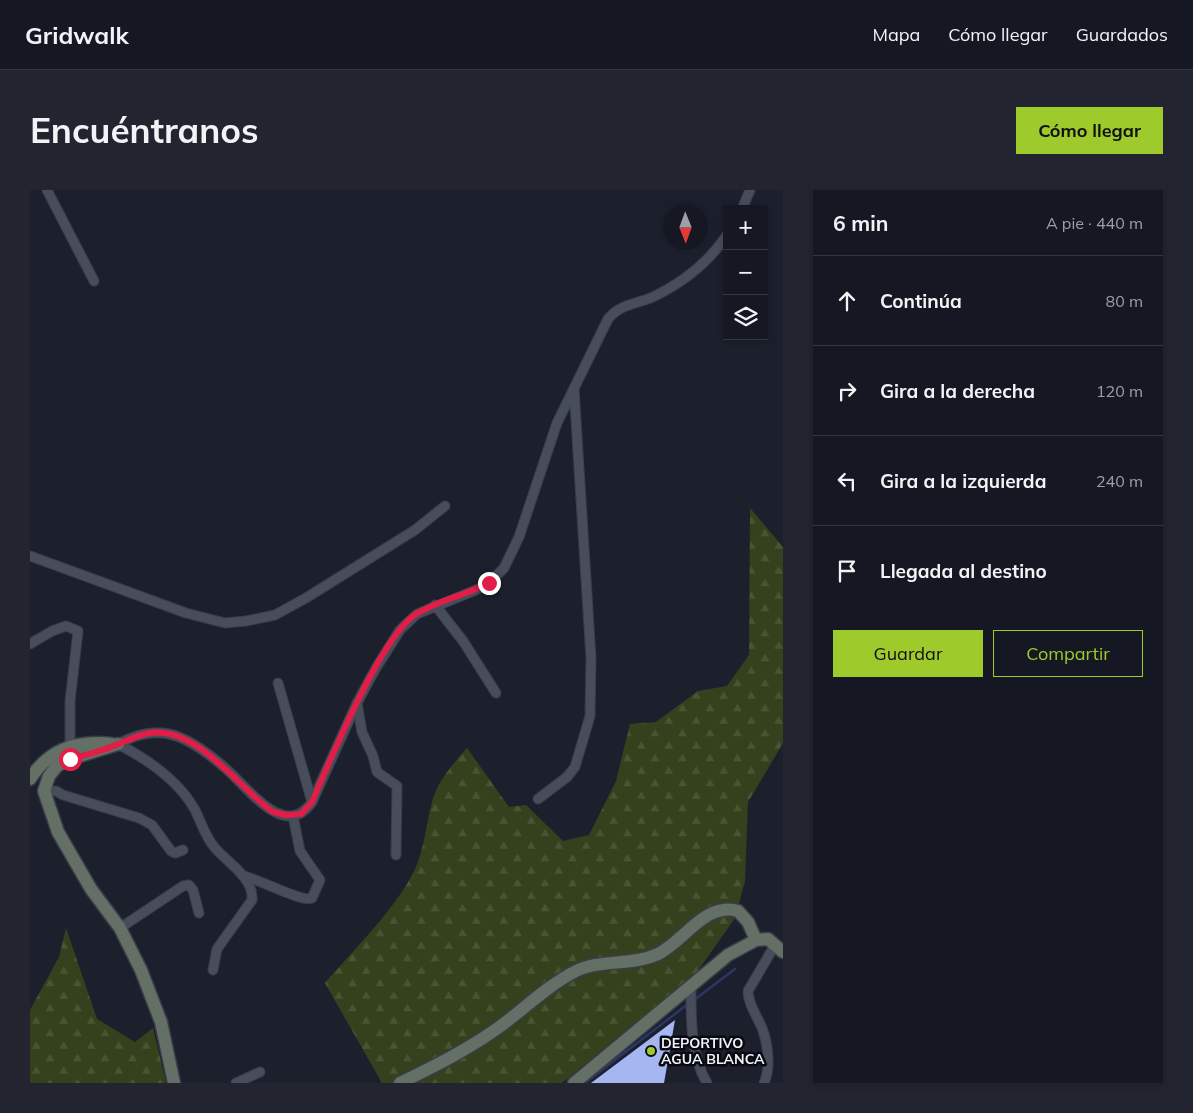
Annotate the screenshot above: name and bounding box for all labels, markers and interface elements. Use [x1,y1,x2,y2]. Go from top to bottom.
text: Gridwalk [25,20,129,50]
text: Mapa [872,23,920,46]
text: Cómo llegar [948,23,1048,46]
text: Guardados [1076,23,1168,46]
button: Cómo llegar [1016,107,1163,154]
text: Encuéntranos [30,108,259,152]
north arrow [663,205,708,250]
map controls [723,205,768,340]
button: + [723,205,768,250]
text: 6 min [833,210,888,236]
text: A pie · 440 m [1046,213,1143,233]
button: − [723,250,768,295]
icon: ahead [833,287,861,315]
text: Continúa [880,289,962,313]
text: 80 m [1106,291,1143,311]
button: layers [723,295,768,340]
icon: right [833,377,861,405]
text: Gira a la derecha [880,379,1035,403]
text: 120 m [1096,381,1143,401]
icon: left [833,467,861,495]
text: Gira a la izquierda [880,469,1046,493]
text: 240 m [1096,471,1143,491]
icon: arrive [833,557,861,585]
text: Llegada al destino [880,559,1047,583]
route end [478,572,501,595]
button: Guardar [833,630,983,677]
button: Compartir [993,630,1143,677]
route start [59,748,82,771]
place label: DEPORTIVO AGUA BLANCA [661,1034,765,1068]
marker: DEPORTIVO AGUA BLANCA [645,1045,657,1057]

